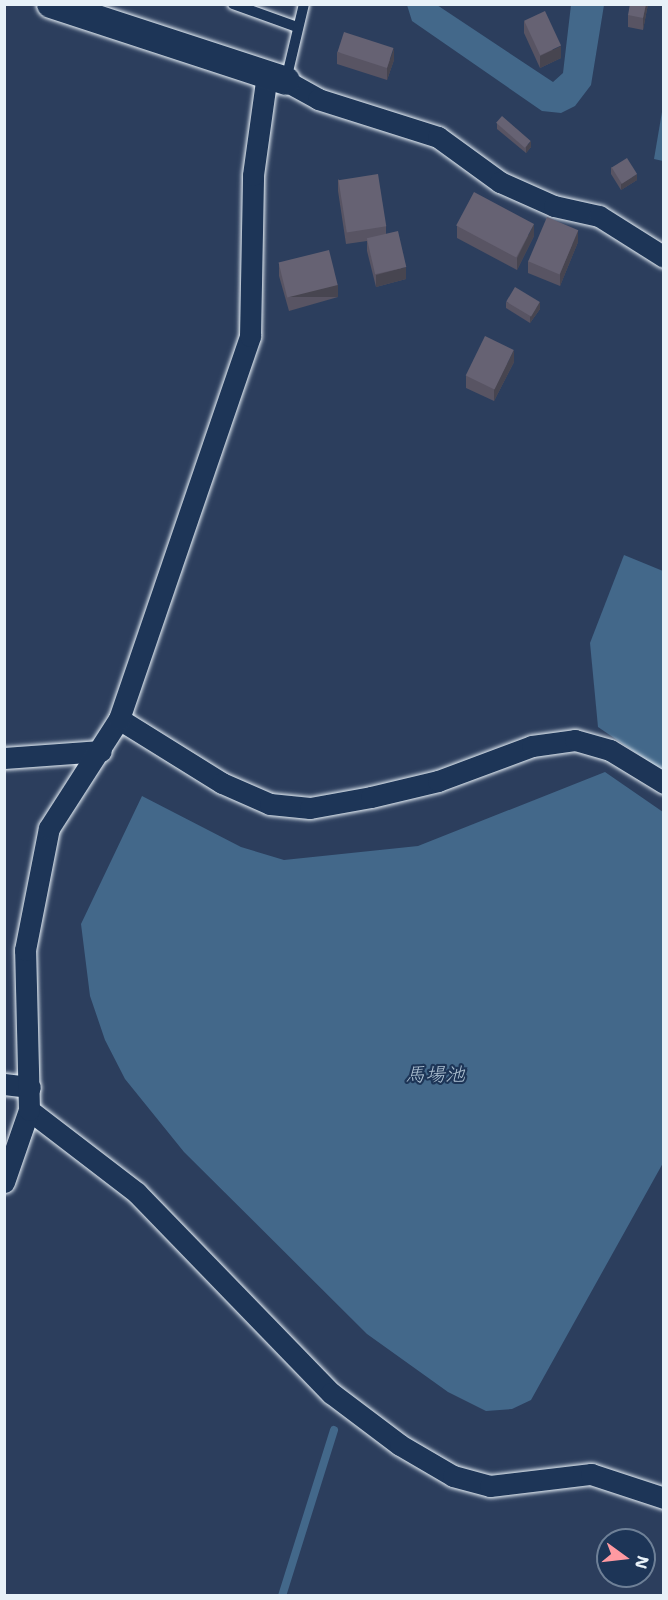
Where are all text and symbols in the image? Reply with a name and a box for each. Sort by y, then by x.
water label: 馬場池 [405,1062,465,1086]
north arrow [596,1528,656,1588]
text: N [630,1553,654,1571]

